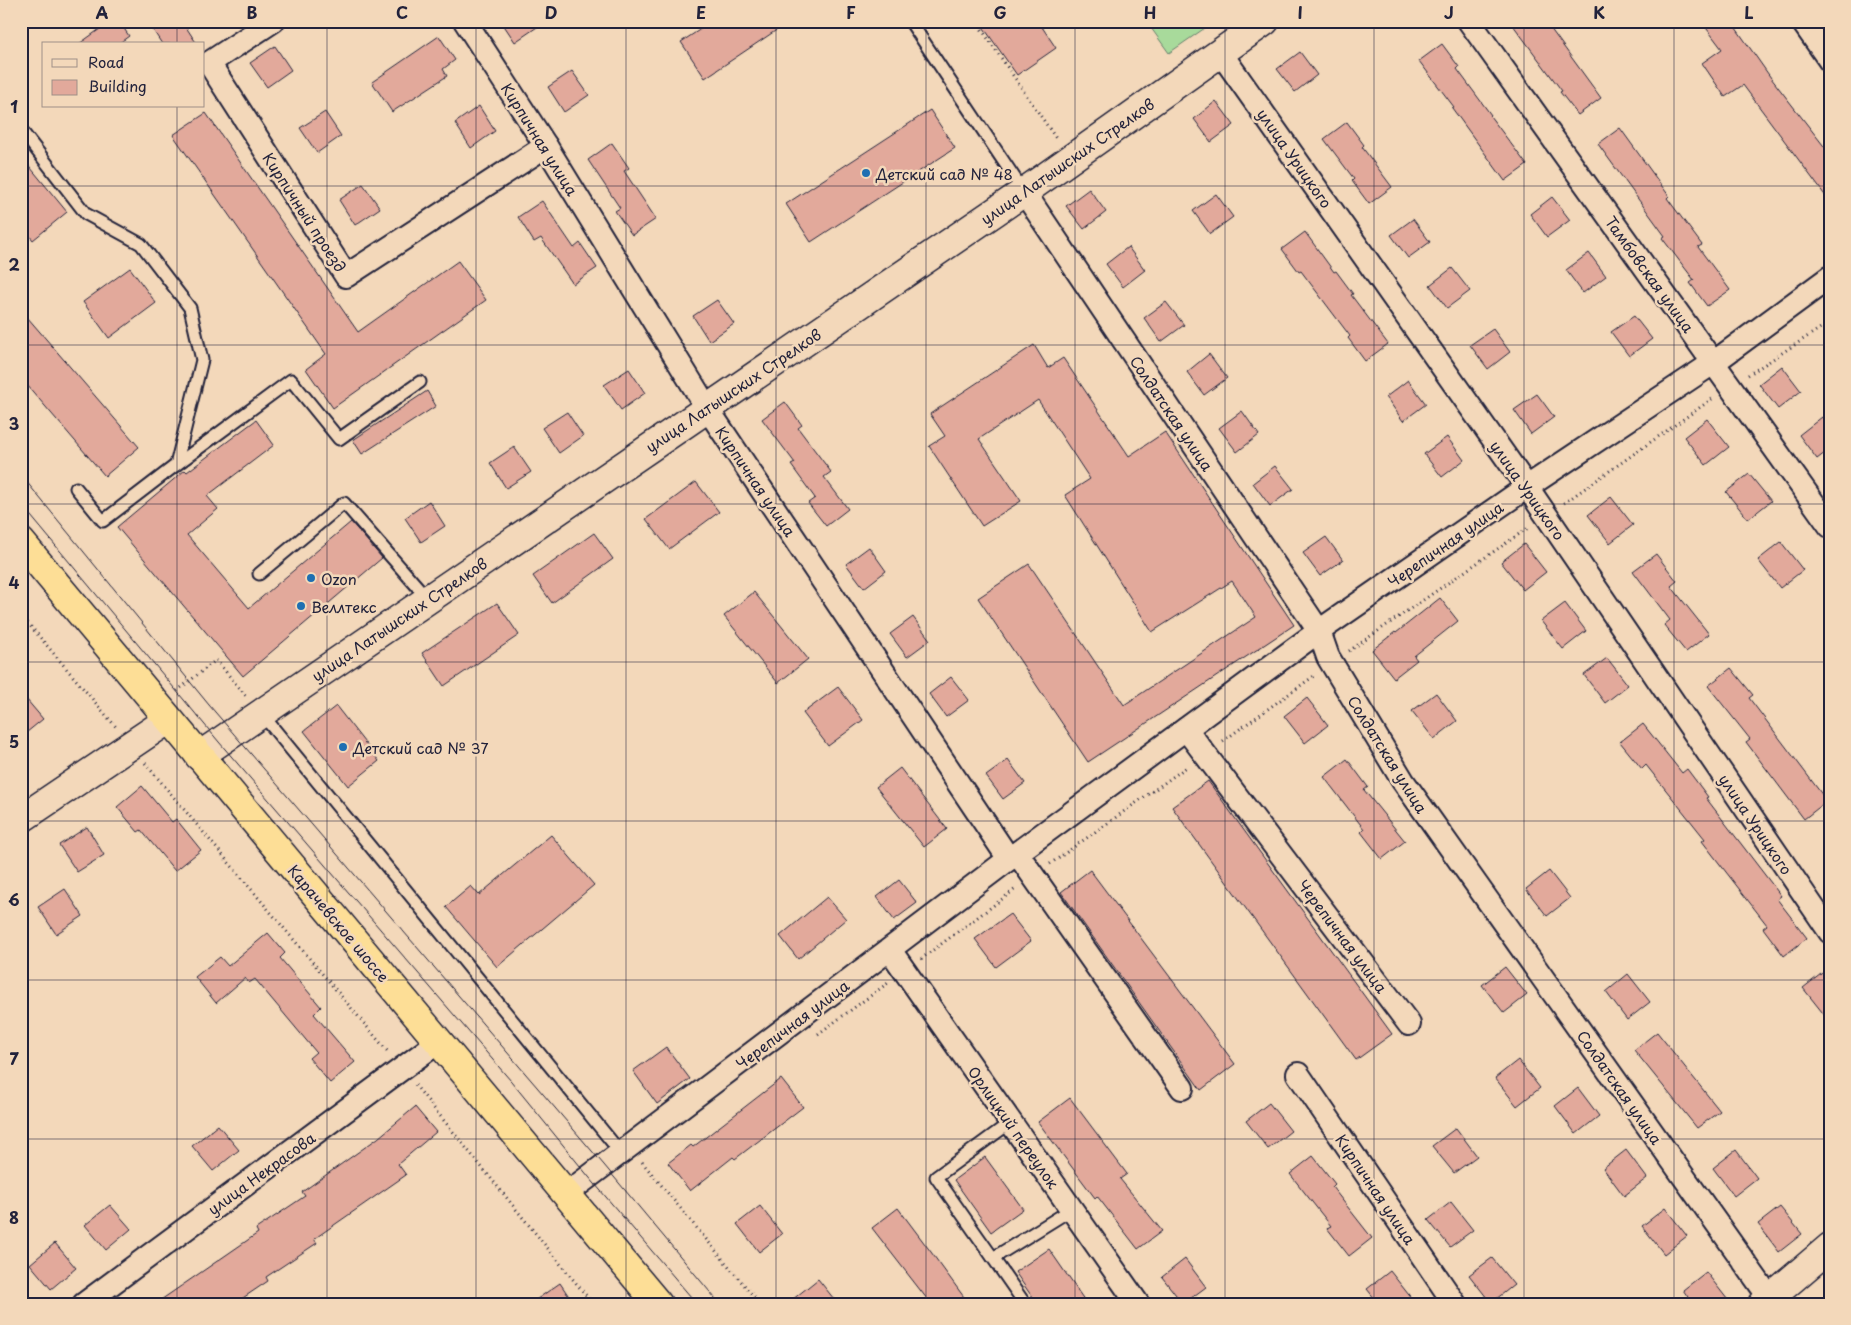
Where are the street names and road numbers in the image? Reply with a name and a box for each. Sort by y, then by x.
street label: Кирпичная улица [496,78,584,200]
street label: улица Латышских Стрелков [975,92,1159,230]
street label: улица Урицкого [1252,103,1338,213]
street label: Кирпичный проезд [258,148,352,276]
street label: Тамбовская улица [1600,211,1700,337]
street label: улица Латышских Стрелков [641,322,826,458]
street label: Солдатская улица [1125,351,1220,476]
street label: Кирпичная улица [710,421,802,541]
street label: улица Урицкого [1485,435,1571,545]
street label: Черепичная улица [1382,495,1508,593]
street label: улица Латышских Стрелков [307,551,492,687]
street label: Солдатская улица [1343,691,1434,818]
street label: улица Урицкого [1714,769,1798,879]
street label: Карачевское шоссе [283,859,395,987]
street label: Черепичная улица [1293,874,1394,998]
street label: Черепичная улица [730,973,854,1074]
street label: Солдатская улица [1572,1025,1668,1149]
street label: Орлицкий переулок [963,1061,1065,1193]
street label: улица Некрасова [202,1126,320,1220]
street label: Кирпичная улица [1330,1129,1422,1249]

